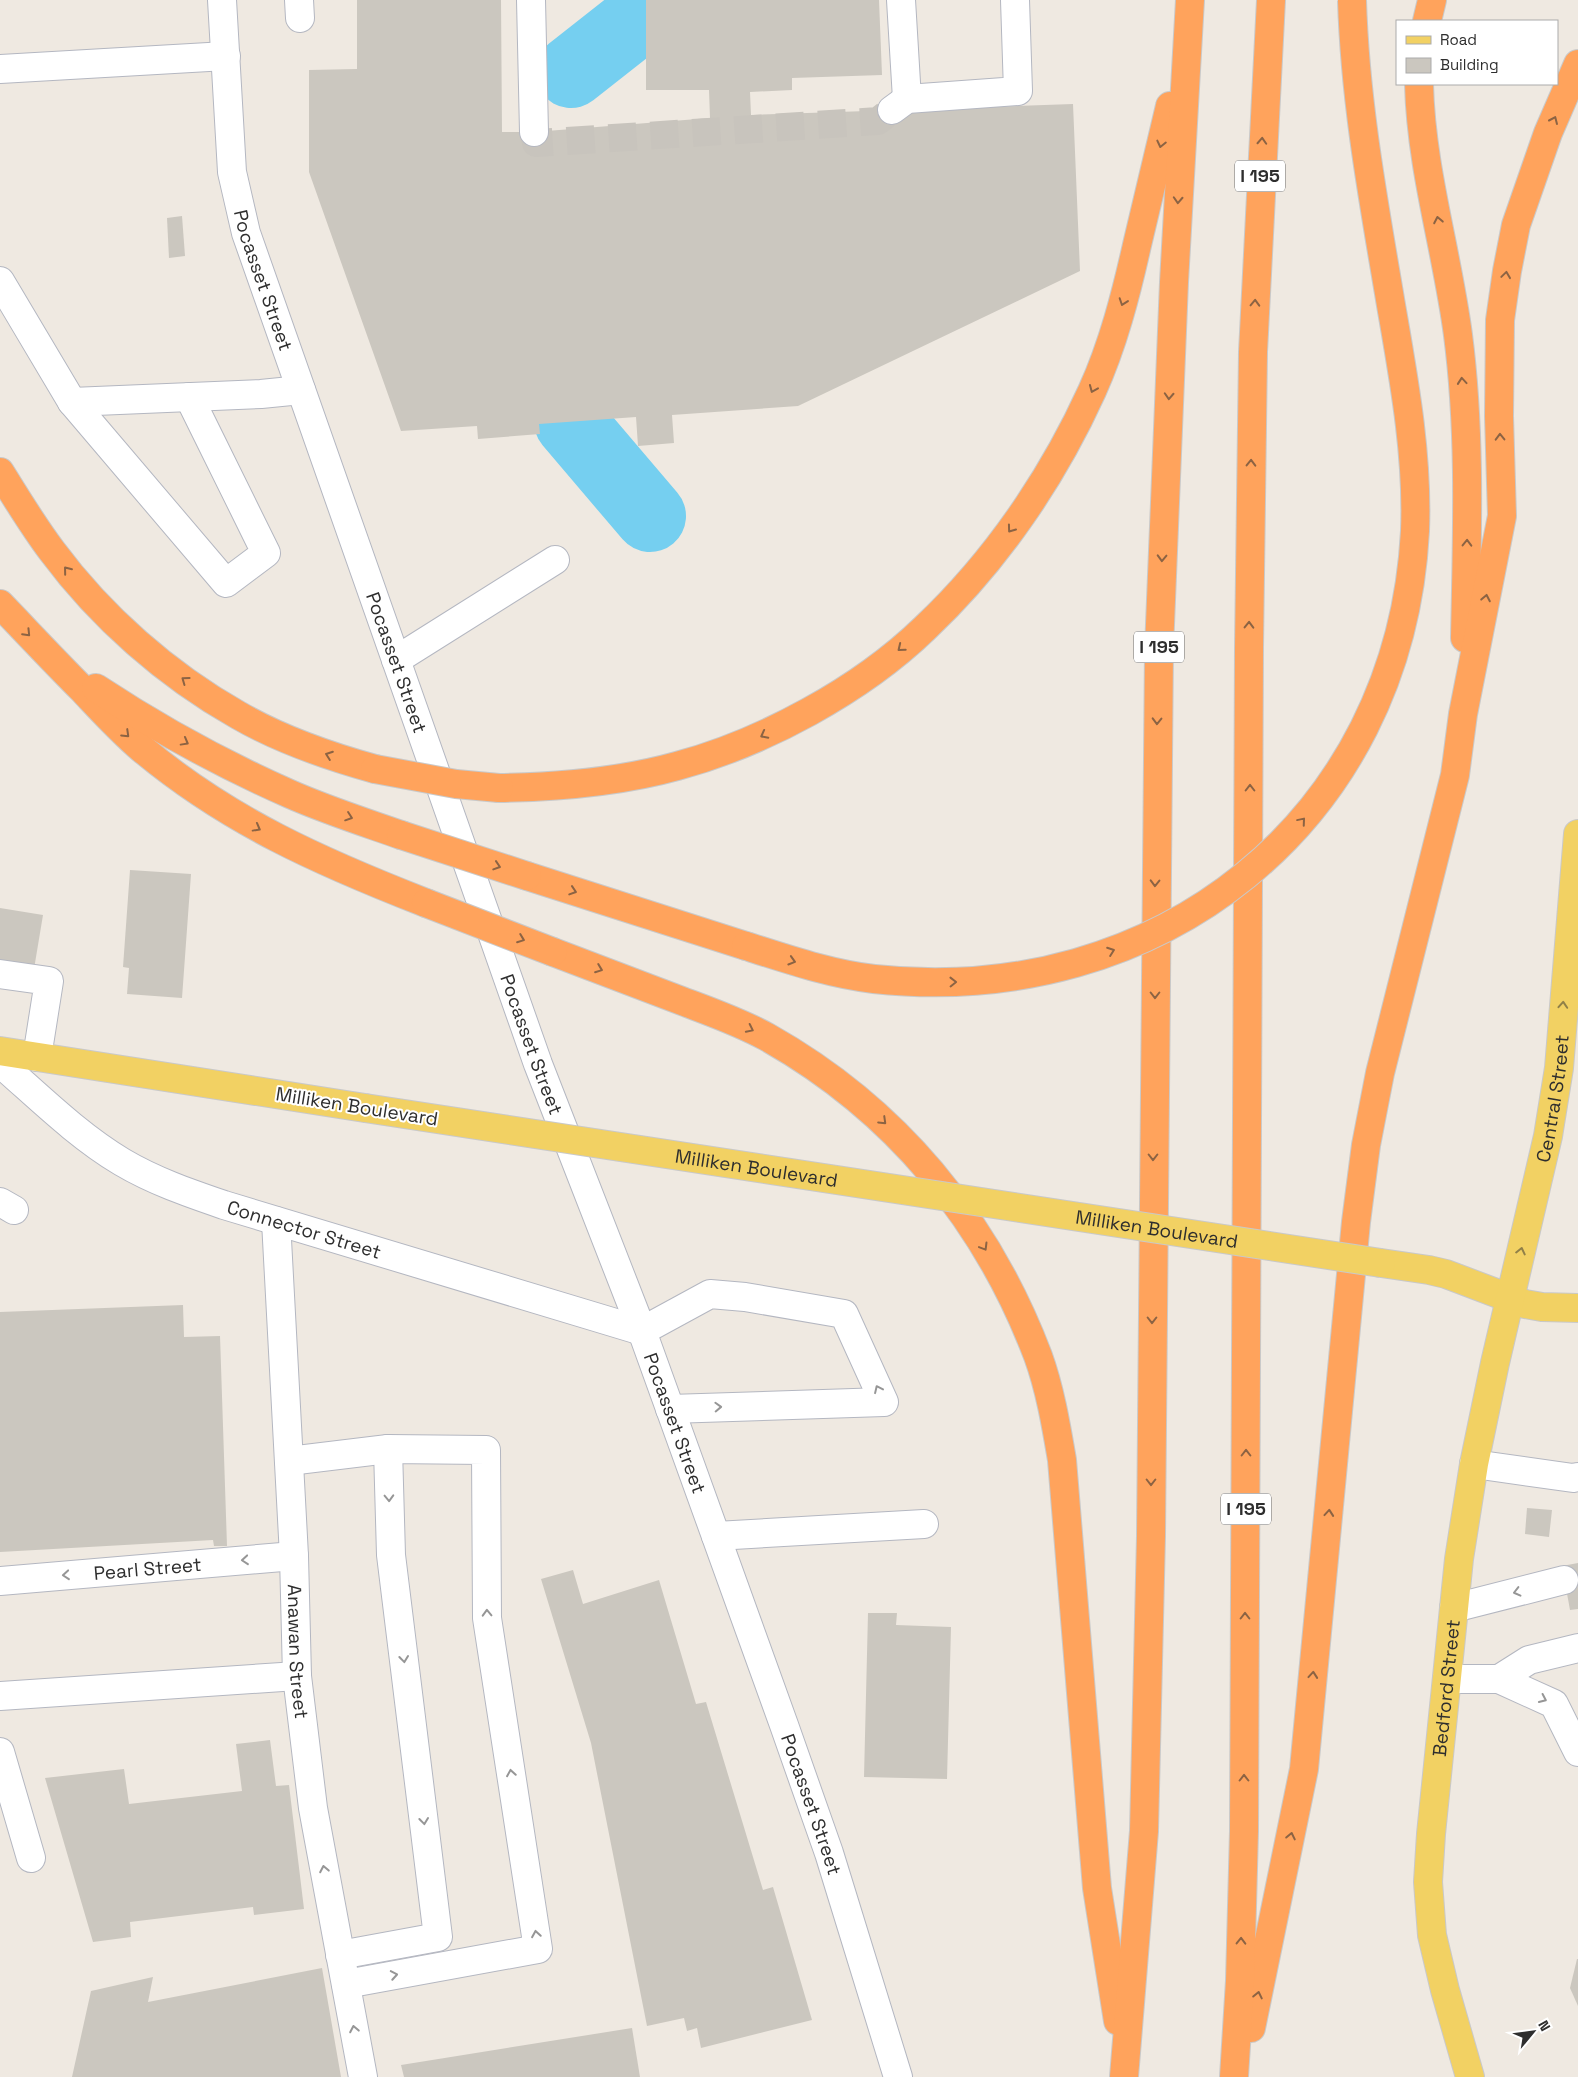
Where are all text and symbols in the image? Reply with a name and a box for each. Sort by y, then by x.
legend [1396,20,1558,85]
text: Road [1440,30,1477,49]
text: Building [1440,55,1499,74]
one-way arrow [1547,116,1558,125]
one-way arrow [1257,136,1268,144]
one-way arrow [1156,140,1167,149]
road number: I 195 [1235,160,1285,192]
one-way arrow [1173,196,1183,204]
street label: Pocasset Street [228,207,298,354]
one-way arrow [1433,216,1443,225]
one-way arrow [1501,270,1511,279]
one-way arrow [1119,298,1129,306]
one-way arrow [1249,299,1260,307]
one-way arrow [1457,377,1468,385]
one-way arrow [1089,384,1099,393]
one-way arrow [1163,392,1174,400]
one-way arrow [1494,433,1505,441]
one-way arrow [1246,459,1256,466]
one-way arrow [1008,523,1017,533]
one-way arrow [1462,539,1472,546]
one-way arrow [1157,555,1167,563]
one-way arrow [64,566,73,575]
street label: Pocasset Street [360,589,433,736]
one-way arrow [1480,593,1490,602]
one-way arrow [1244,621,1254,629]
one-way arrow [21,627,30,636]
road number: I 195 [1134,632,1184,662]
one-way arrow [898,642,907,650]
one-way arrow [182,678,191,686]
one-way arrow [1152,717,1163,725]
one-way arrow [120,728,129,737]
one-way arrow [760,728,769,738]
one-way arrow [180,736,189,746]
one-way arrow [325,751,333,761]
one-way arrow [1245,784,1255,792]
one-way arrow [344,811,353,821]
one-way arrow [1296,818,1305,827]
one-way arrow [252,822,261,832]
one-way arrow [493,861,501,871]
one-way arrow [1150,880,1160,888]
one-way arrow [568,885,577,895]
one-way arrow [516,933,525,944]
one-way arrow [1107,946,1115,956]
one-way arrow [788,955,796,965]
one-way arrow [594,963,602,973]
street label: Pocasset Street [494,971,568,1118]
one-way arrow [949,976,957,987]
one-way arrow [1149,991,1160,999]
one-way arrow [1558,1001,1569,1009]
one-way arrow [745,1023,754,1033]
street label: Central Street [1530,1034,1575,1165]
street label: Milliken Boulevard [274,1081,440,1132]
one-way arrow [877,1115,886,1124]
street label: Milliken Boulevard [673,1143,839,1193]
one-way arrow [1148,1154,1159,1162]
street label: Connector Street [224,1195,384,1265]
street label: Milliken Boulevard [1074,1205,1240,1254]
one-way arrow [978,1241,988,1250]
one-way arrow [1515,1247,1526,1256]
one-way arrow [1147,1316,1157,1324]
street label: Pocasset Street [638,1349,711,1497]
one-way arrow [874,1385,884,1394]
one-way arrow [715,1402,723,1412]
one-way arrow [1241,1449,1251,1457]
one-way arrow [1146,1479,1156,1487]
one-way arrow [384,1494,394,1502]
road number: I 195 [1221,1494,1271,1525]
one-way arrow [1323,1509,1334,1517]
street label: Pearl Street [93,1552,202,1586]
one-way arrow [241,1554,249,1565]
one-way arrow [62,1570,70,1581]
street label: Anawan Street [282,1584,314,1720]
one-way arrow [1512,1586,1521,1597]
one-way arrow [482,1608,492,1616]
one-way arrow [1240,1612,1250,1620]
street label: Bedford Street [1427,1618,1466,1758]
one-way arrow [398,1656,409,1664]
one-way arrow [1307,1671,1318,1679]
one-way arrow [1538,1693,1547,1703]
street label: Pocasset Street [775,1731,847,1878]
one-way arrow [506,1769,517,1777]
one-way arrow [1239,1774,1249,1782]
one-way arrow [418,1816,428,1825]
one-way arrow [1285,1831,1295,1840]
one-way arrow [319,1865,330,1874]
one-way arrow [531,1930,542,1938]
one-way arrow [1236,1937,1246,1944]
one-way arrow [389,1971,398,1981]
one-way arrow [1252,1991,1263,1999]
north arrow [1508,2007,1558,2057]
text: N [1534,2017,1555,2034]
one-way arrow [349,2025,360,2033]

